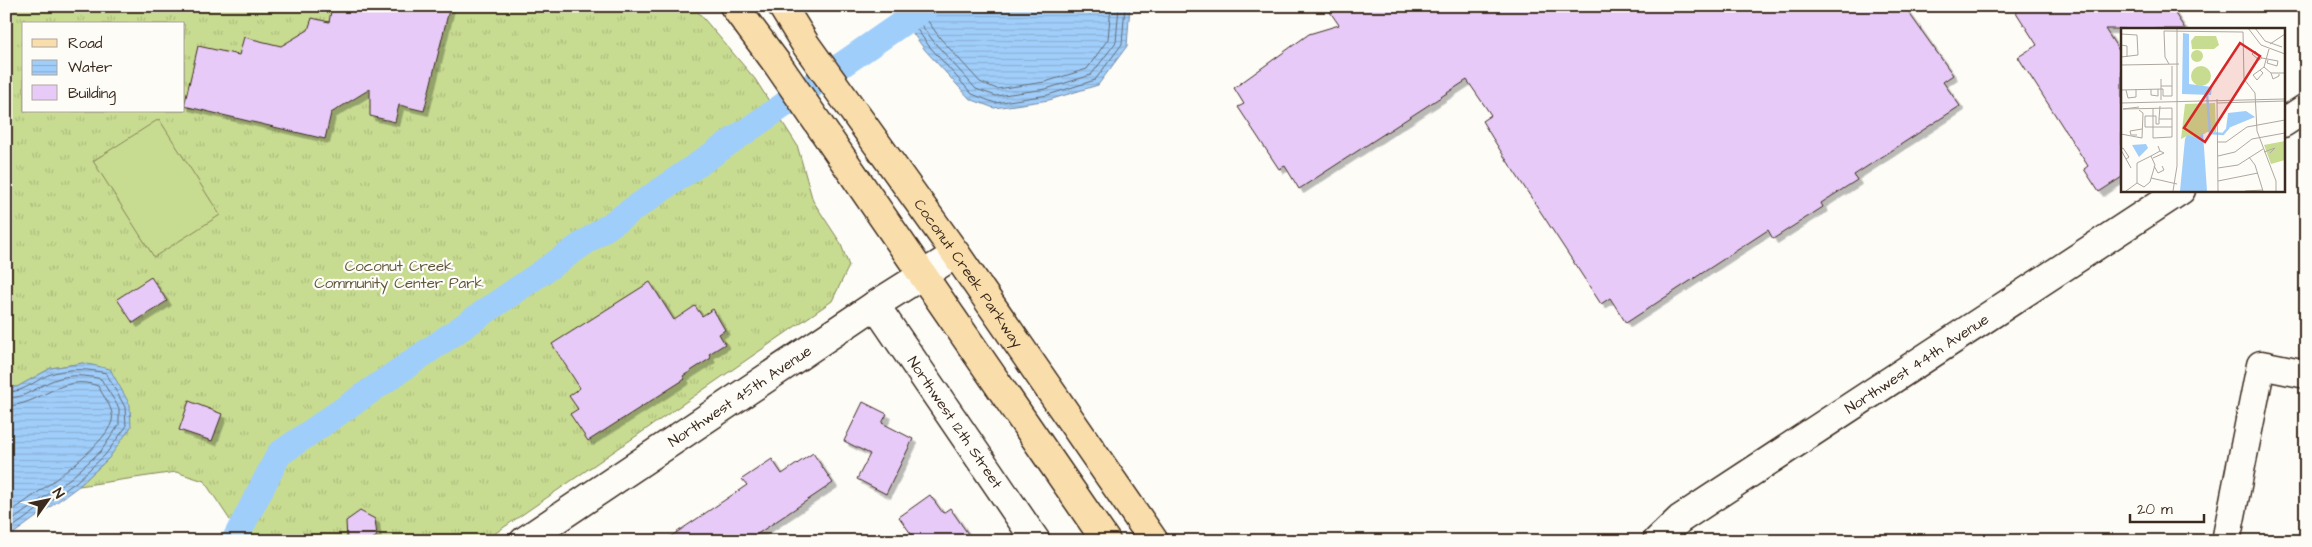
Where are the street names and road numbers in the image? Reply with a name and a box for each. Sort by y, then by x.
street label: Coconut Creek Parkway [909,194,1028,352]
street label: Northwest 44th Avenue [1841,309,1993,419]
street label: Northwest 45th Avenue [664,340,816,452]
street label: Northwest 12th Street [902,352,1008,493]

